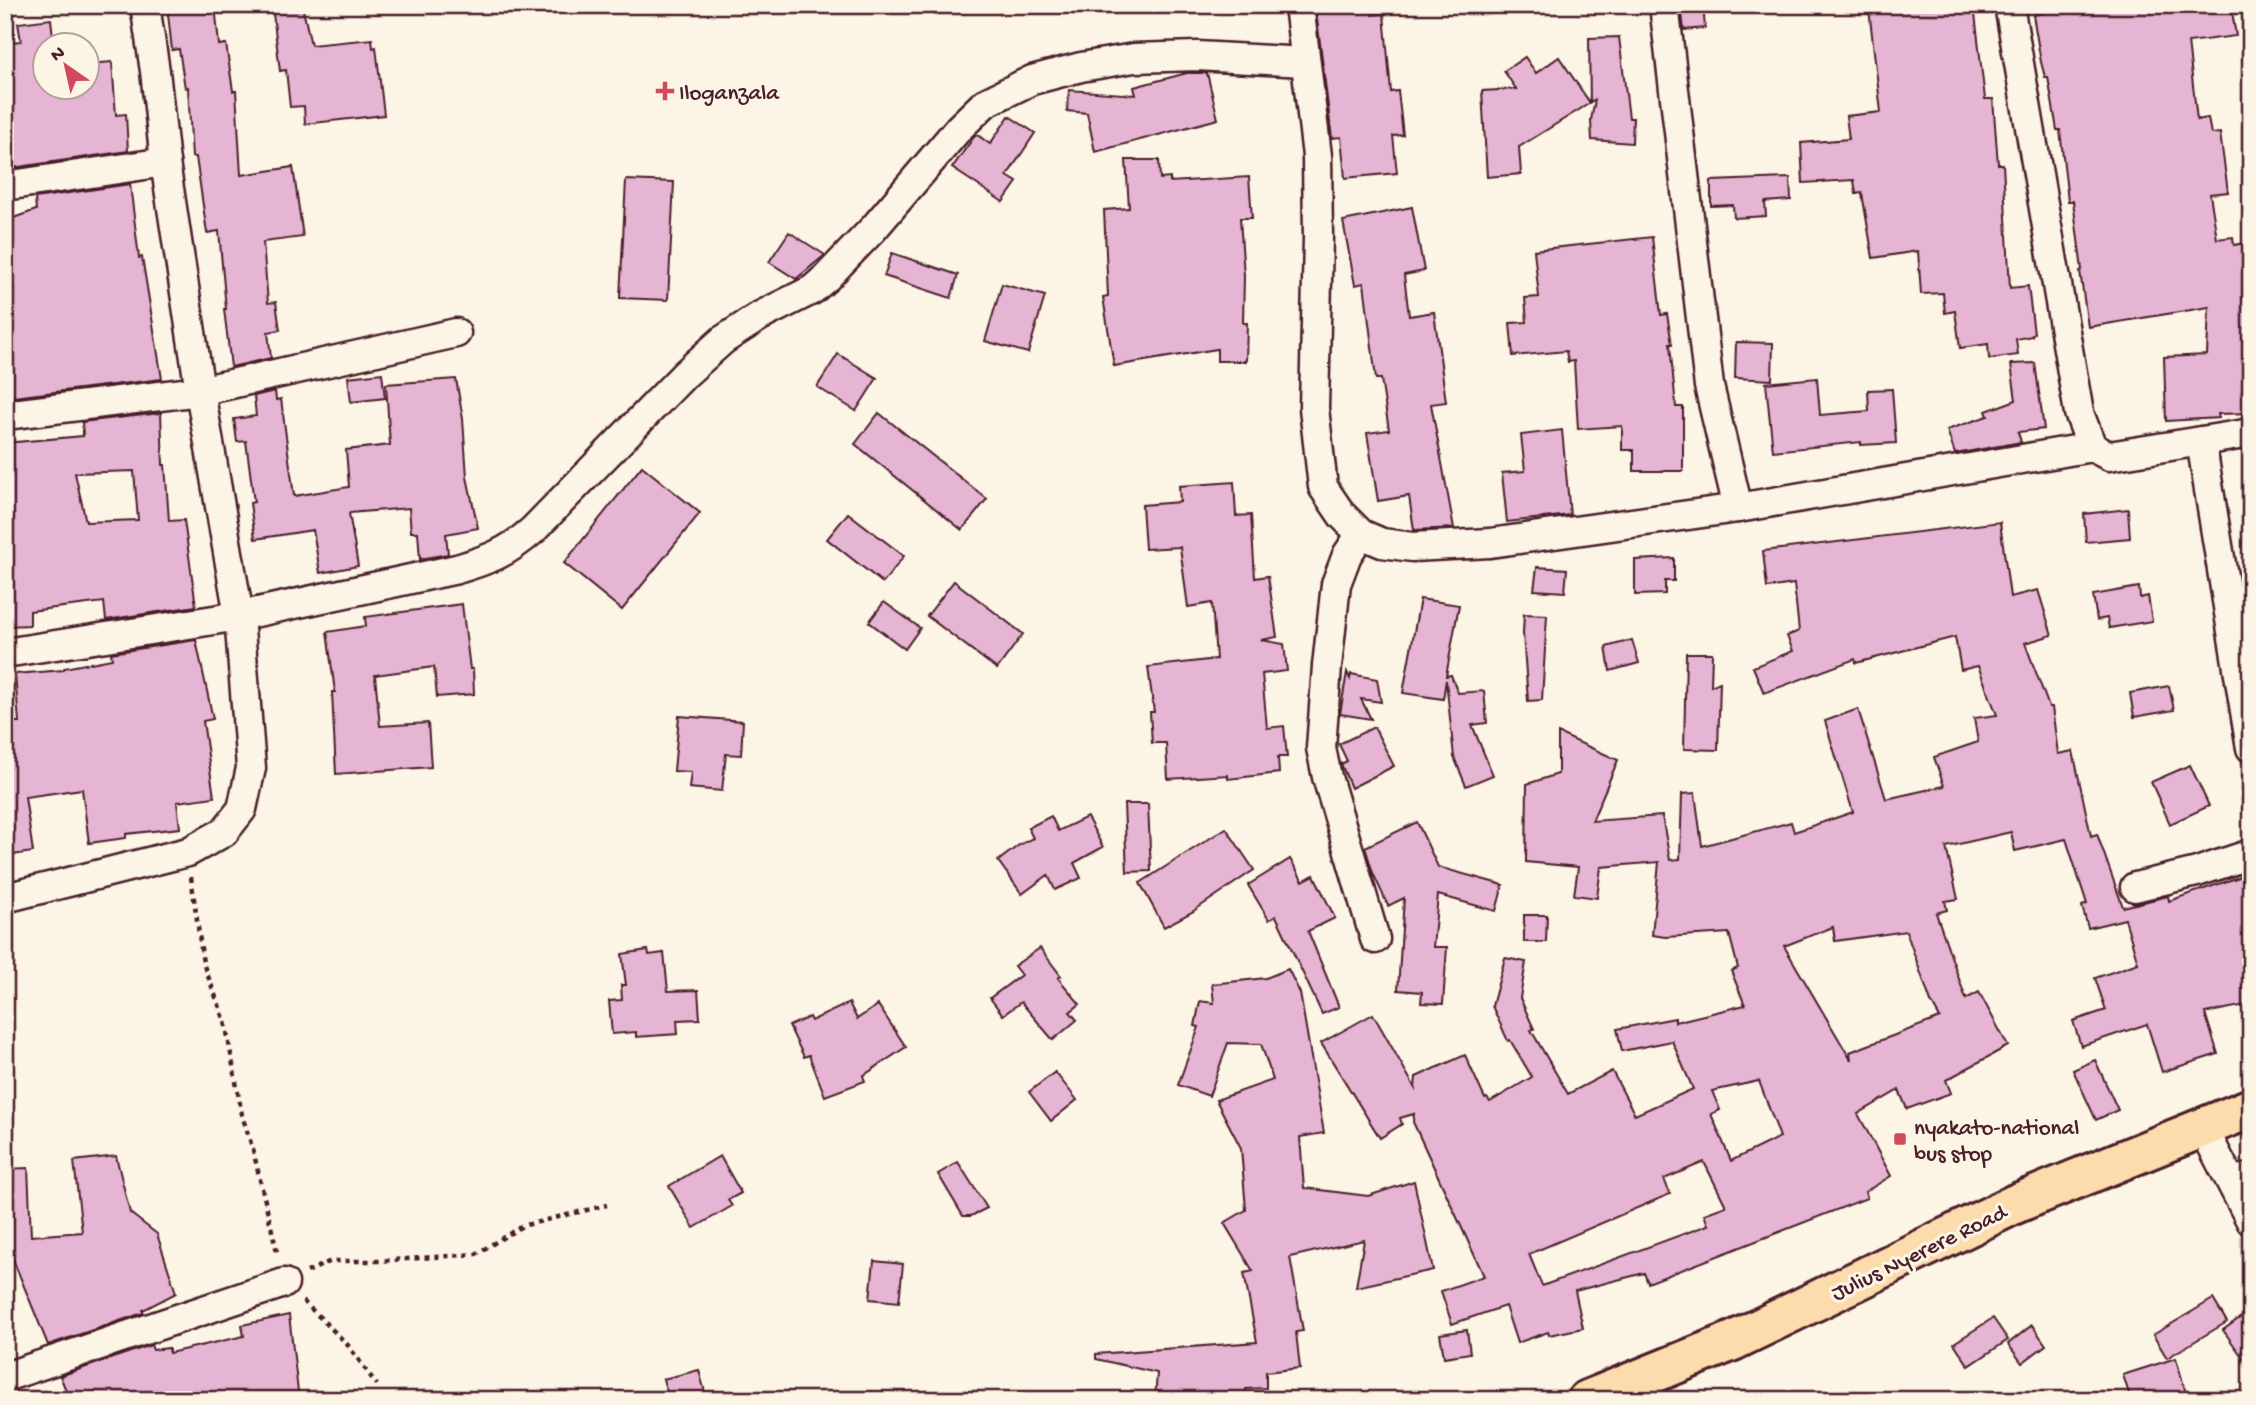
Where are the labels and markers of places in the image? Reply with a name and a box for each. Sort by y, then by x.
place label: Iloganzala [679,81,780,108]
marker: Iloganzala [657,83,673,99]
place label: nyakato-national bus stop [1914,1116,2079,1169]
marker: nyakato-national bus stop [1892,1131,1908,1147]

